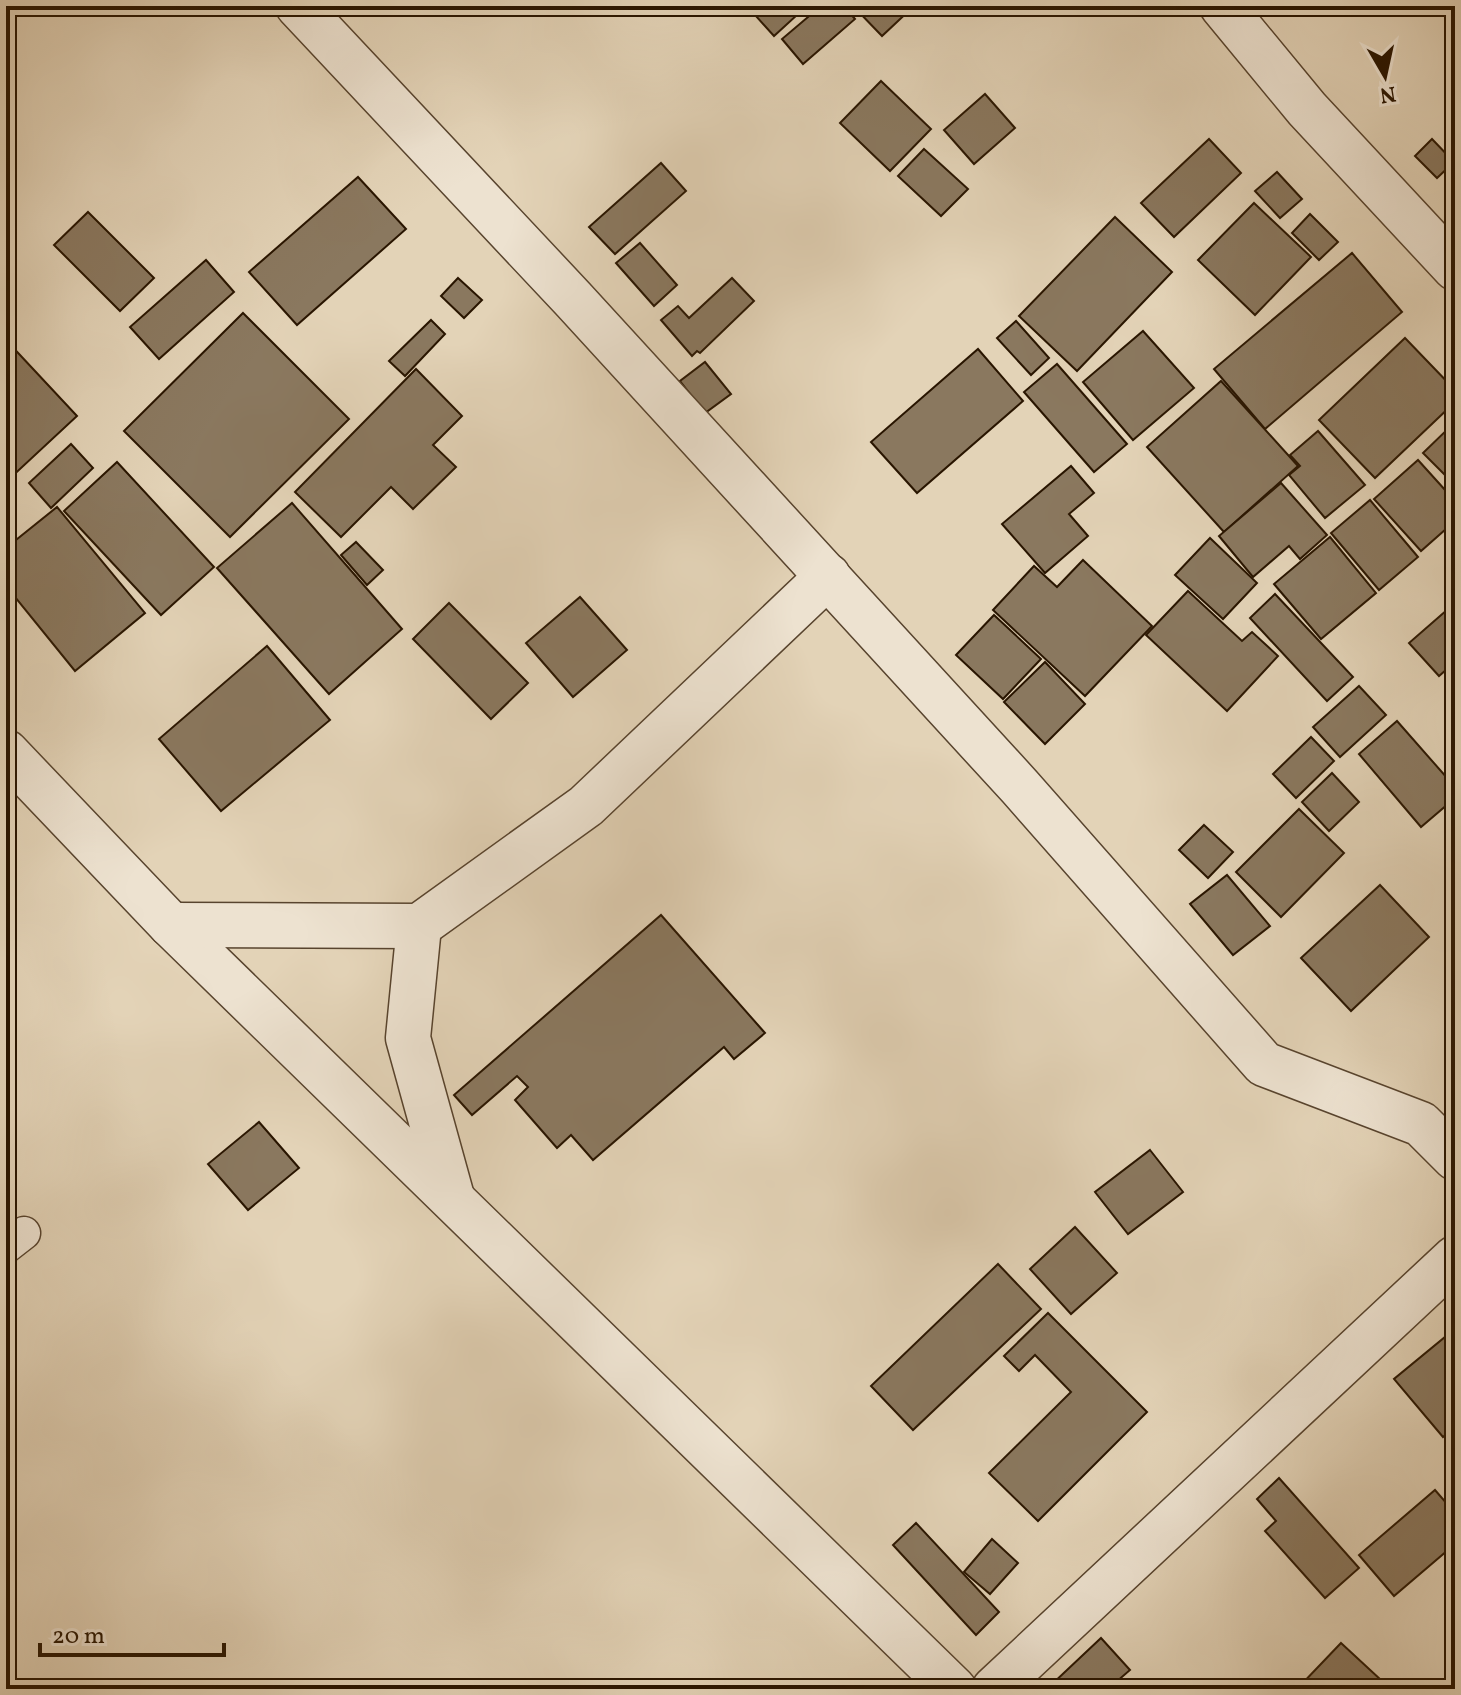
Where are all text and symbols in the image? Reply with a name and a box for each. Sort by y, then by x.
north arrow [1345,36,1425,116]
text: N [1377,77,1398,110]
scale bar [40,1607,224,1657]
text: 20 m [52,1620,105,1654]

